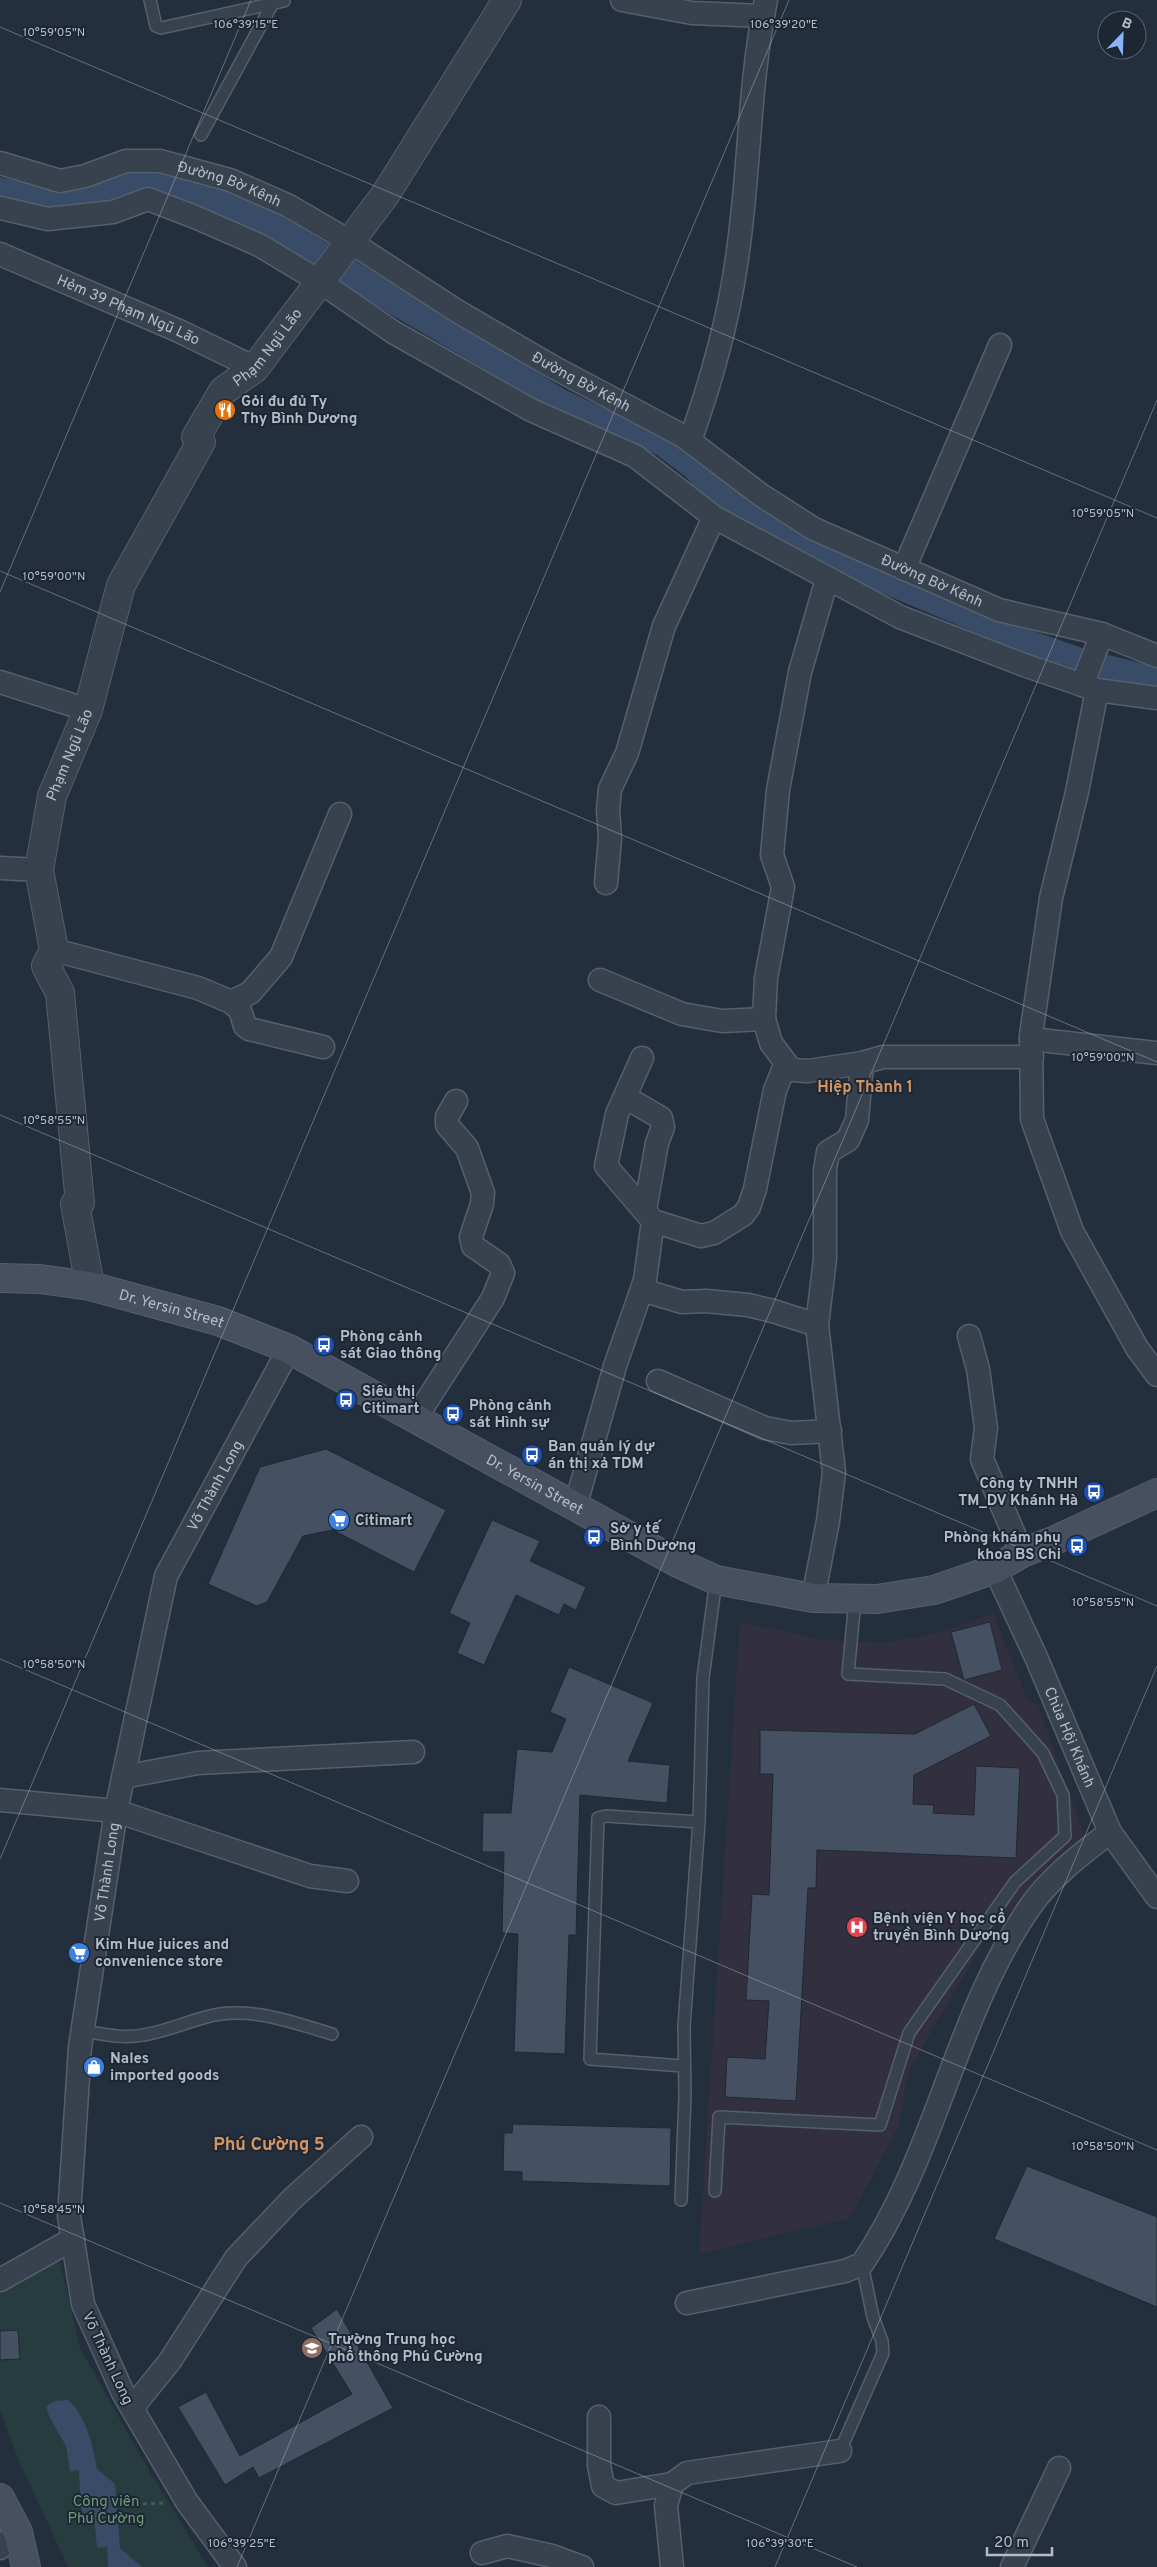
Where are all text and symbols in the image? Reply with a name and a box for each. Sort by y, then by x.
north arrow [1097,10,1147,60]
text: B [1119,15,1134,34]
text: 106°39'15"E [214,17,278,33]
text: 106°39'20"E [750,17,818,33]
text: 10°59'05"N [23,25,85,41]
street label: Đường Bờ Kênh [175,158,284,212]
street label: Hẻm 39 Phạm Ngũ Lão [53,271,203,351]
street label: Phạm Ngũ Lão [230,305,307,392]
street label: Đường Bờ Kênh [528,349,633,417]
place label: Gỏi đu đủ Ty Thy Bình Dương [241,393,357,429]
restaurant icon: Gỏi đu đủ Ty Thy Bình Dương [213,398,237,422]
text: 10°59'05"N [1072,506,1134,522]
street label: Đường Bờ Kênh [878,551,985,613]
text: 10°59'00"N [23,569,85,585]
street label: Phạm Ngũ Lão [43,706,98,804]
text: 10°59'00"N [1072,1050,1134,1066]
district label: Hiệp Thành 1 [817,1078,913,1098]
text: 10°58'55"N [23,1113,85,1129]
street label: Dr. Yersin Street [116,1286,226,1333]
place label: Phòng cảnh sát Giao thông [340,1328,441,1364]
bus stop icon: Phòng cảnh sát Giao thông [312,1333,336,1357]
place label: Siêu thị Citimart [362,1383,420,1419]
bus stop icon: Siêu thị Citimart [334,1388,358,1412]
place label: Phòng cảnh sát Hình sự [469,1397,552,1433]
bus stop icon: Phòng cảnh sát Hình sự [441,1402,465,1426]
street label: Võ Thành Long [184,1438,249,1535]
place label: Ban quản lý dự án thị xả TDM [548,1438,655,1474]
bus stop icon: Ban quản lý dự án thị xả TDM [520,1443,544,1467]
street label: Dr. Yersin Street [482,1451,586,1520]
place label: Công ty TNHH TM_DV Khánh Hà [958,1475,1078,1511]
bus stop icon: Công ty TNHH TM_DV Khánh Hà [1082,1480,1106,1504]
supermarket icon: Citimart [327,1508,351,1532]
place label: Citimart [355,1512,413,1531]
place label: Sở y tế Bình Dương [610,1519,696,1556]
bus stop icon: Sở y tế Bình Dương [582,1525,606,1549]
place label: Phòng khám phụ khoa BS Chi [944,1529,1061,1565]
bus stop icon: Phòng khám phụ khoa BS Chi [1065,1534,1089,1558]
text: 10°58'55"N [1072,1595,1134,1611]
text: 10°58'50"N [23,1657,85,1673]
street label: Chùa Hội Khánh [1039,1684,1098,1791]
street label: Võ Thành Long [91,1821,125,1924]
place label: Bệnh viện Y học cổ truyền Bình Dương [873,1908,1009,1946]
hospital icon: Bệnh viện Y học cổ truyền Bình Dương [845,1915,869,1939]
place label: Kim Hue juices and convenience store [95,1936,229,1972]
supermarket icon: Kim Hue juices and convenience store [67,1941,91,1965]
place label: Nales imported goods [110,2050,219,2086]
shop icon: Nales imported goods [82,2055,106,2079]
district label: Phú Cường 5 [213,2134,325,2157]
text: 10°58'50"N [1072,2139,1134,2155]
text: 10°58'45"N [23,2202,85,2218]
street label: Võ Thành Long [77,2309,137,2408]
place label: Trường Trung học phổ thông Phú Cường [328,2331,483,2367]
school or university icon: Trường Trung học phổ thông Phú Cường [300,2336,324,2360]
park label: Công viên Phú Cường [67,2493,145,2529]
scale bar [987,2524,1052,2556]
text: 20 m [994,2534,1029,2553]
text: 106°39'25"E [208,2536,276,2552]
text: 106°39'30"E [746,2536,814,2552]

